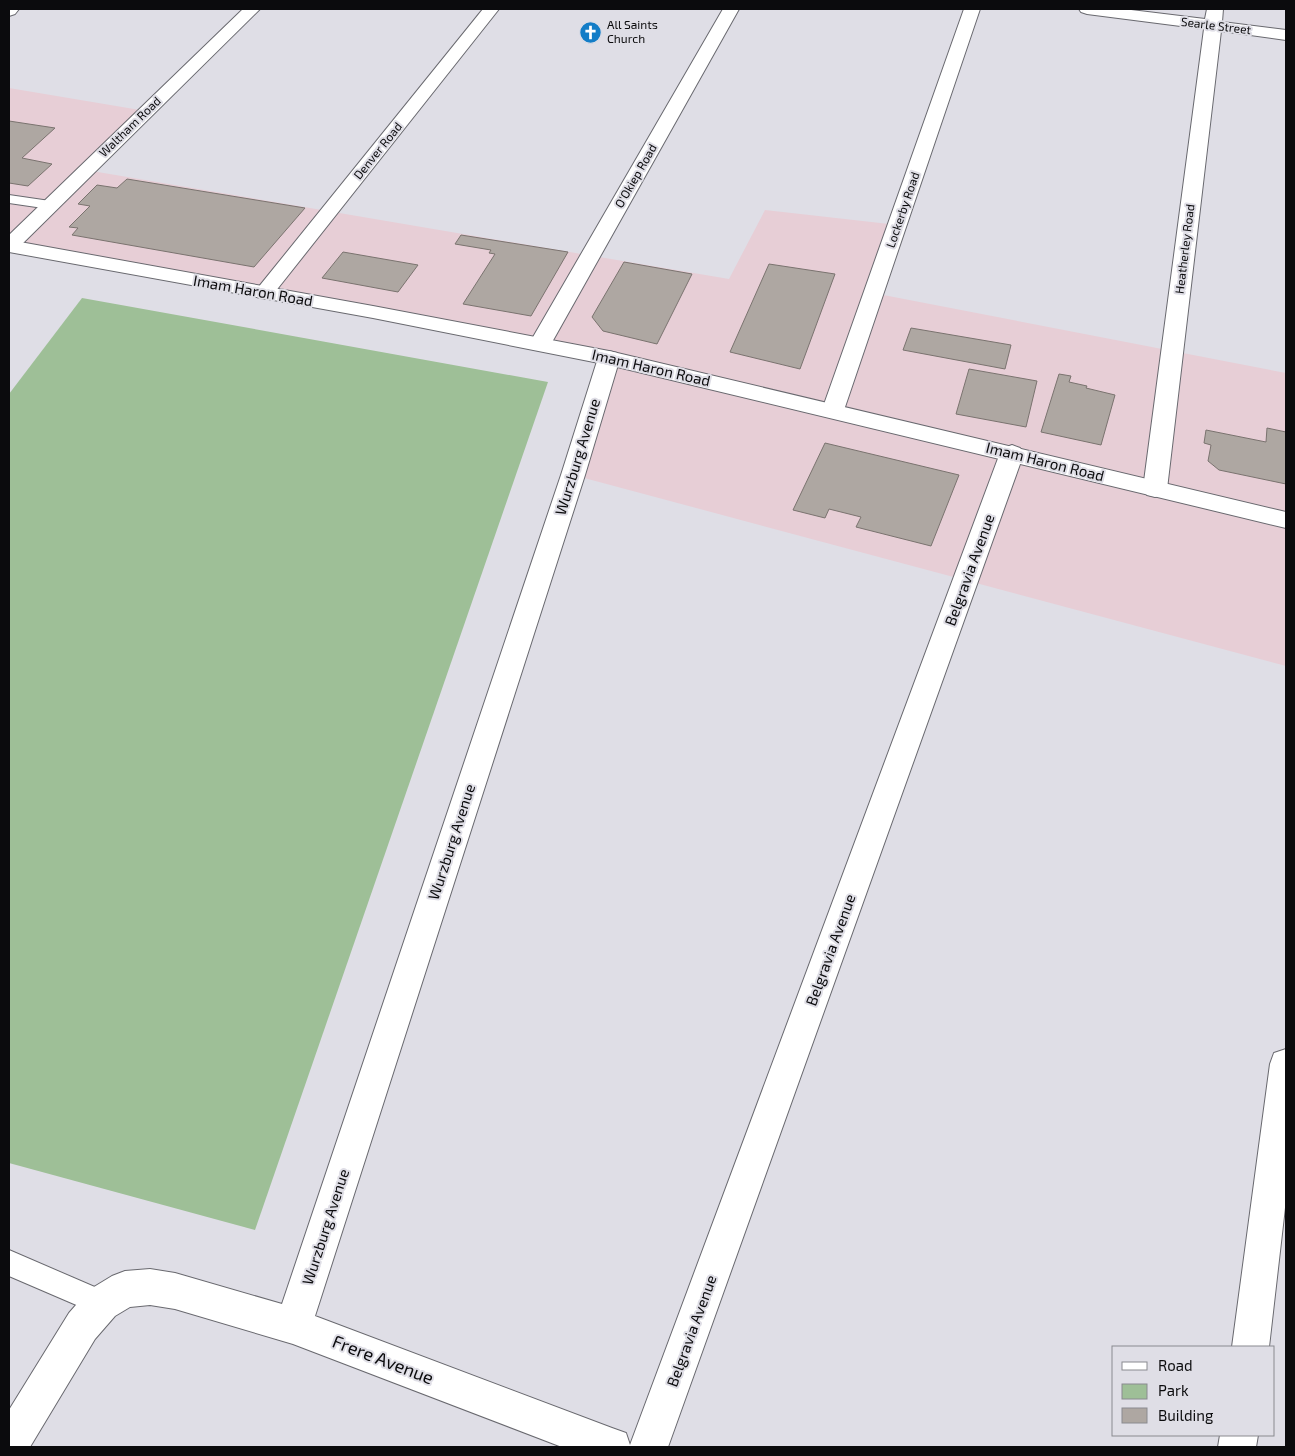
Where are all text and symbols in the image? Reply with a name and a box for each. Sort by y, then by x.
street label: Searle Street [1180,14,1252,36]
place label: All Saints Church [607,17,658,45]
church icon: All Saints Church [579,20,603,44]
street label: Waltham Road [96,93,163,159]
street label: Denver Road [350,119,404,182]
street label: O'Okiep Road [611,141,659,210]
street label: Lockerby Road [883,170,922,249]
street label: Heatherley Road [1172,203,1196,295]
street label: Imam Haron Road [192,271,314,309]
street label: Imam Haron Road [590,345,712,389]
street label: Wurzburg Avenue [551,396,603,517]
street label: Imam Haron Road [984,438,1106,484]
street label: Belgravia Avenue [940,511,998,628]
street label: Wurzburg Avenue [424,781,478,902]
street label: Belgravia Avenue [801,891,859,1008]
street label: Wurzburg Avenue [298,1166,352,1287]
street label: Belgravia Avenue [662,1272,720,1389]
street label: Frere Avenue [330,1330,437,1388]
legend [1112,1346,1275,1436]
text: Road [1158,1356,1193,1374]
text: Park [1158,1381,1189,1399]
text: Building [1158,1406,1214,1424]

